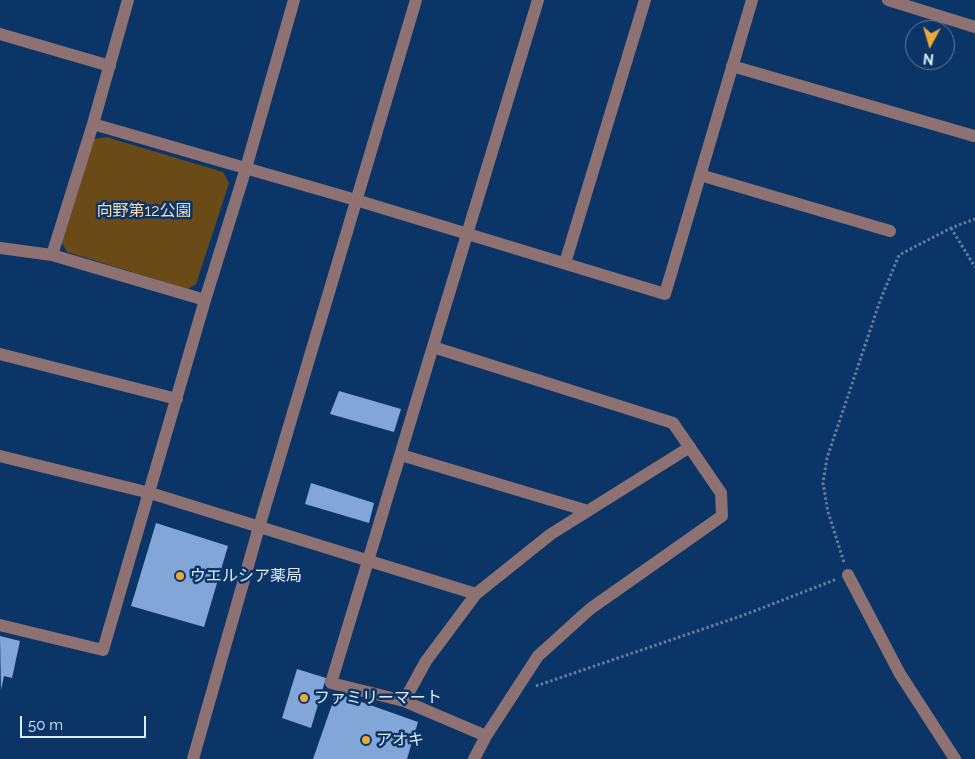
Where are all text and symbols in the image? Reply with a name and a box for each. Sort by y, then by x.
north arrow [905,20,955,70]
text: N [922,50,935,67]
park label: 向野第12公園 [96,201,192,221]
place label: ウエルシア薬局 [190,566,302,586]
marker: ウエルシア薬局 [174,570,186,582]
place label: ファミリーマート [314,688,442,708]
marker: ファミリーマート [298,692,310,704]
scale bar [22,706,149,738]
text: 50 m [28,716,63,734]
place label: アオキ [376,730,424,750]
marker: アオキ [360,734,372,746]

